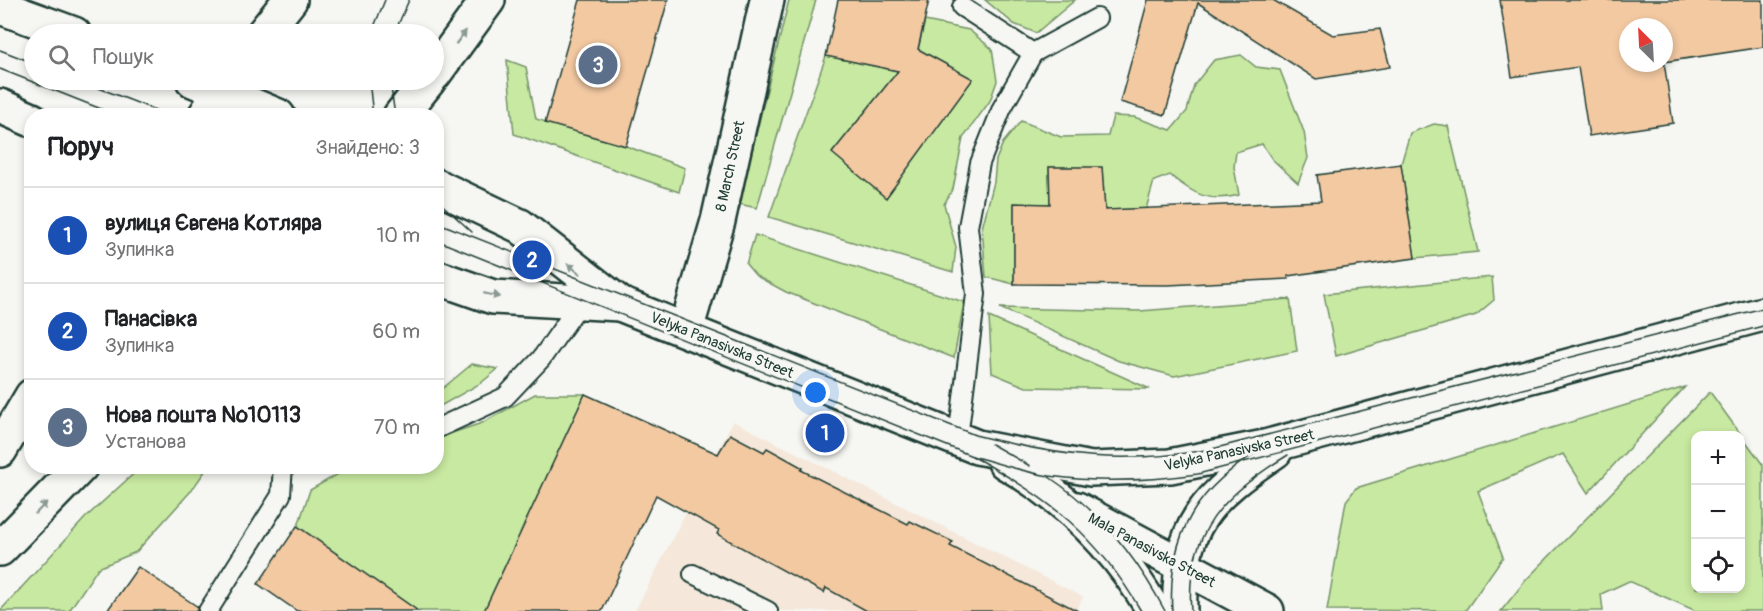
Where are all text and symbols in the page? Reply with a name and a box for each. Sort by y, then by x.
north arrow [1619,18,1673,72]
search box [24,24,444,90]
one-way arrow [455,29,467,45]
icon: search [45,41,78,74]
pin: 3 [578,42,618,88]
text: Пошук [93,43,154,71]
street label: 8 March Street [712,118,750,213]
text: Поруч [48,131,114,163]
text: Знайдено: 3 [316,135,420,160]
text: вулиця Євгена Котляра [105,209,322,237]
text: 1 [64,223,71,248]
text: 10 m [376,223,420,248]
text: Зупинка [105,237,174,262]
pin: 2 [512,238,552,282]
one-way arrow [566,262,582,275]
one-way arrow [483,291,502,300]
text: Панасівка [105,305,197,333]
street label: Velyka Panasivska Street [647,308,797,383]
text: 2 [62,319,73,344]
text: 60 m [373,319,420,344]
text: Зупинка [105,333,174,358]
your location [801,378,830,407]
text: Нова пошта №10113 [105,401,301,429]
pin: 1 [806,410,844,456]
text: 3 [62,415,73,440]
text: 70 m [374,415,420,440]
street label: Velyka Panasivska Street [1162,425,1317,476]
text: Установа [105,429,186,454]
map controls [1691,431,1745,593]
button: + [1691,431,1745,485]
button: − [1691,485,1745,539]
one-way arrow [33,501,47,515]
street label: Mala Panasivska Street [1085,509,1220,593]
button: locate [1691,539,1745,593]

